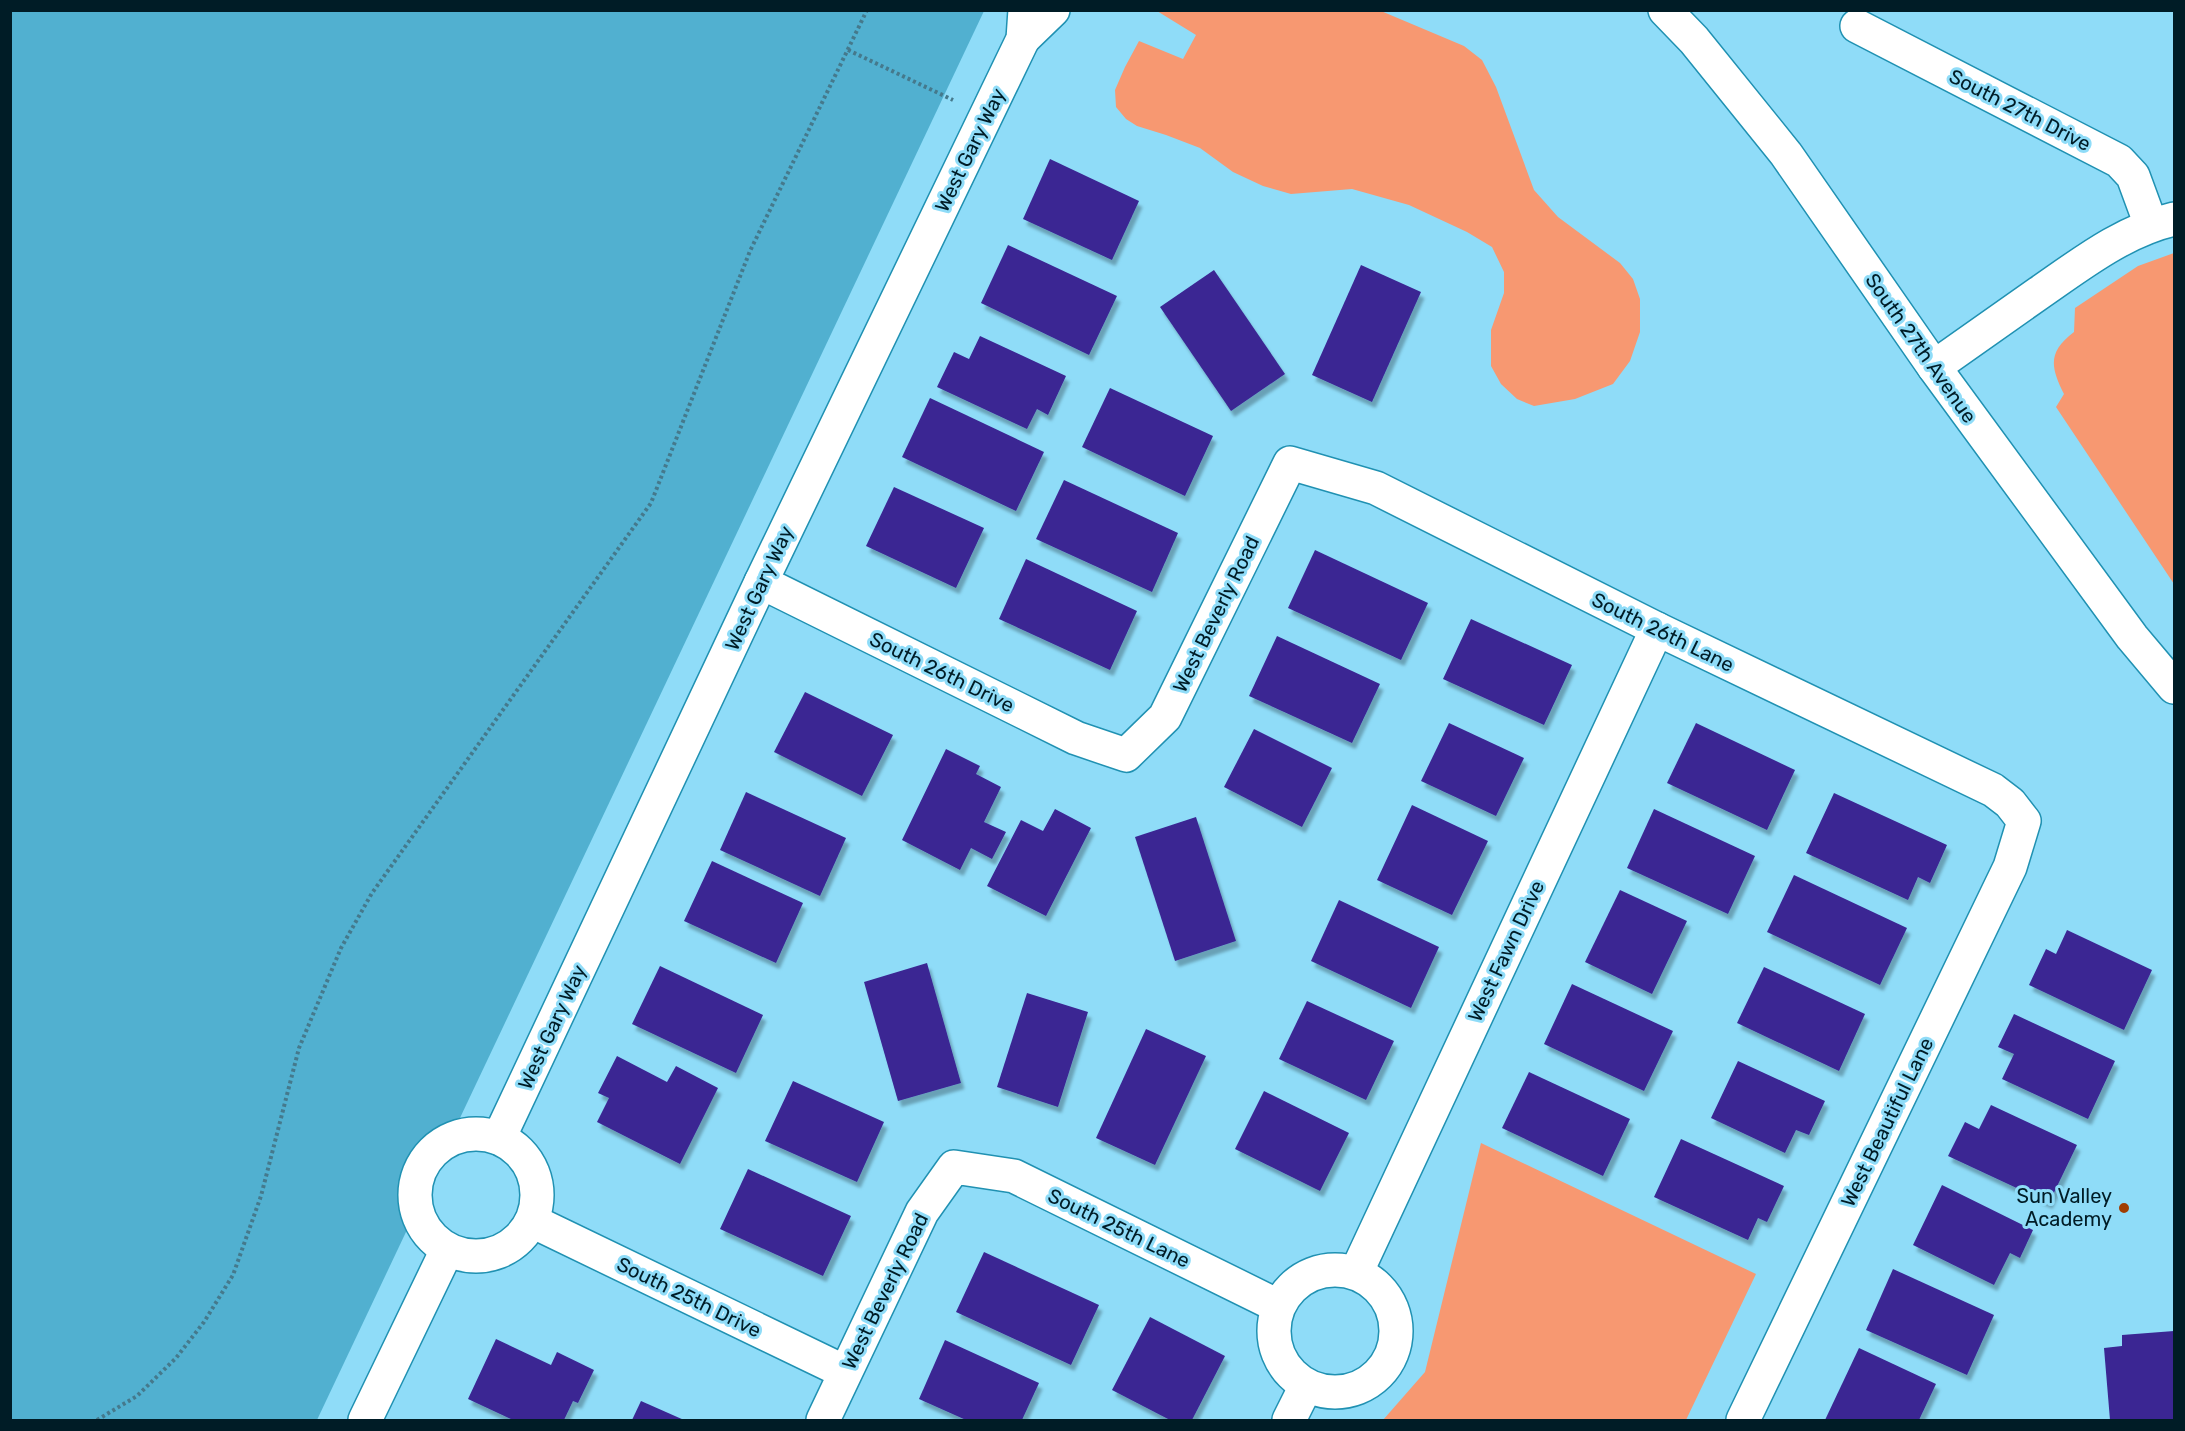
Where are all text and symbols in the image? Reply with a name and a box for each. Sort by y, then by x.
street label: South 27th Drive [1945,64,2095,156]
street label: West Gary Way [930,84,1010,216]
street label: South 27th Avenue [1860,269,1982,427]
street label: West Gary Way [720,522,798,654]
street label: West Beverly Road [1168,532,1264,696]
street label: South 26th Lane [1588,587,1738,677]
street label: South 26th Drive [866,627,1018,717]
street label: West Fawn Drive [1463,877,1549,1025]
street label: West Gary Way [513,961,591,1093]
street label: West Beautiful Lane [1836,1034,1938,1210]
street label: South 25th Lane [1044,1183,1194,1273]
place label: Sun Valley Academy [2016,1184,2112,1231]
marker: Sun Valley Academy [2117,1201,2131,1215]
street label: West Beverly Road [837,1209,933,1373]
street label: South 25th Drive [613,1252,765,1342]

